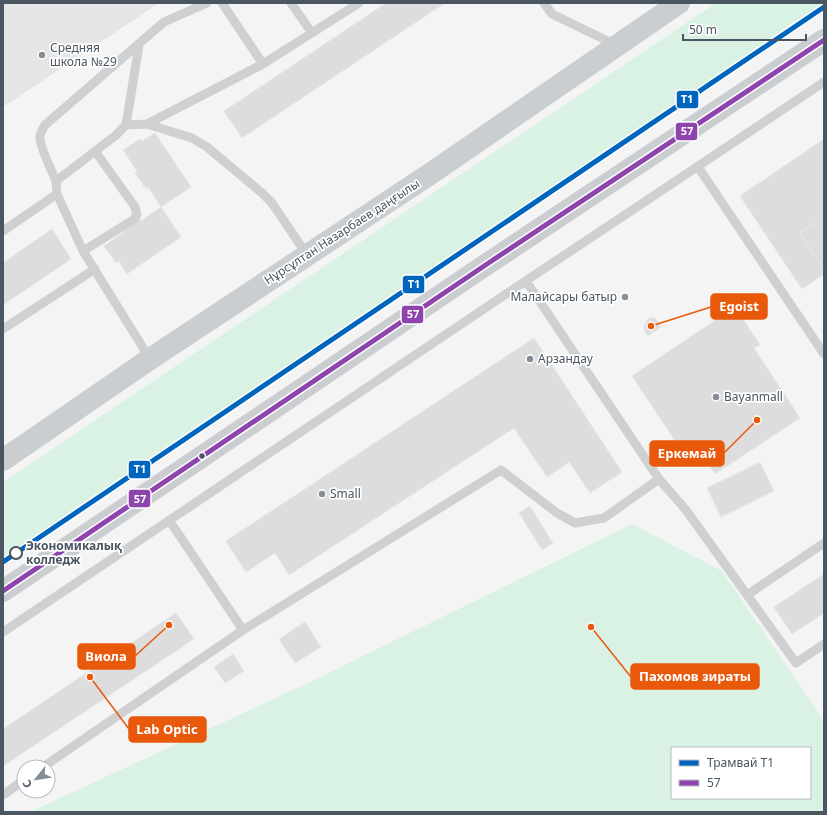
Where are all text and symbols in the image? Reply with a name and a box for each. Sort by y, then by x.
scale bar [683,16,806,42]
text: 50 m [689,21,717,38]
place label: Средняя школа №29 [50,39,117,70]
marker: Средняя школа №29 [37,50,47,60]
line badge: T1 [676,90,699,109]
text: T1 [681,91,693,106]
line badge: 57 [675,122,698,141]
text: 57 [681,123,693,138]
street label: Нұрсұлтан Назарбаев даңғылы [261,175,423,288]
line badge: T1 [402,275,425,294]
text: T1 [408,276,420,291]
place label: Малайсары батыр [510,288,617,305]
marker: Малайсары батыр [620,292,630,302]
callout: Egoist [711,294,767,319]
text: Egoist [719,297,759,315]
line badge: 57 [401,305,424,324]
text: 57 [407,306,419,321]
place label: Арзандау [538,350,594,367]
marker: Арзандау [525,354,535,364]
place label: Bayanmall [724,388,783,405]
marker: Bayanmall [711,392,721,402]
callout: Еркемай [650,441,724,466]
text: Еркемай [658,444,716,462]
unlabelled marker [197,451,207,461]
line badge: T1 [128,460,151,479]
text: T1 [134,461,146,476]
place label: Small [330,485,361,502]
line badge: 57 [128,489,151,508]
marker: Small [317,489,327,499]
text: 57 [134,491,146,506]
place label: Экономикалық колледж [26,537,122,568]
marker: Экономикалық колледж [9,546,23,560]
callout: Виола [78,644,135,669]
text: Виола [85,647,127,665]
callout: Пахомов зираты [631,664,759,689]
text: Пахомов зираты [639,667,751,685]
callout: Lab Optic [129,717,206,742]
text: Lab Optic [136,720,198,738]
legend [671,747,811,799]
text: Трамвай T1 [707,754,774,771]
north arrow [16,759,56,799]
text: 57 [707,774,721,791]
text: С [19,777,35,791]

